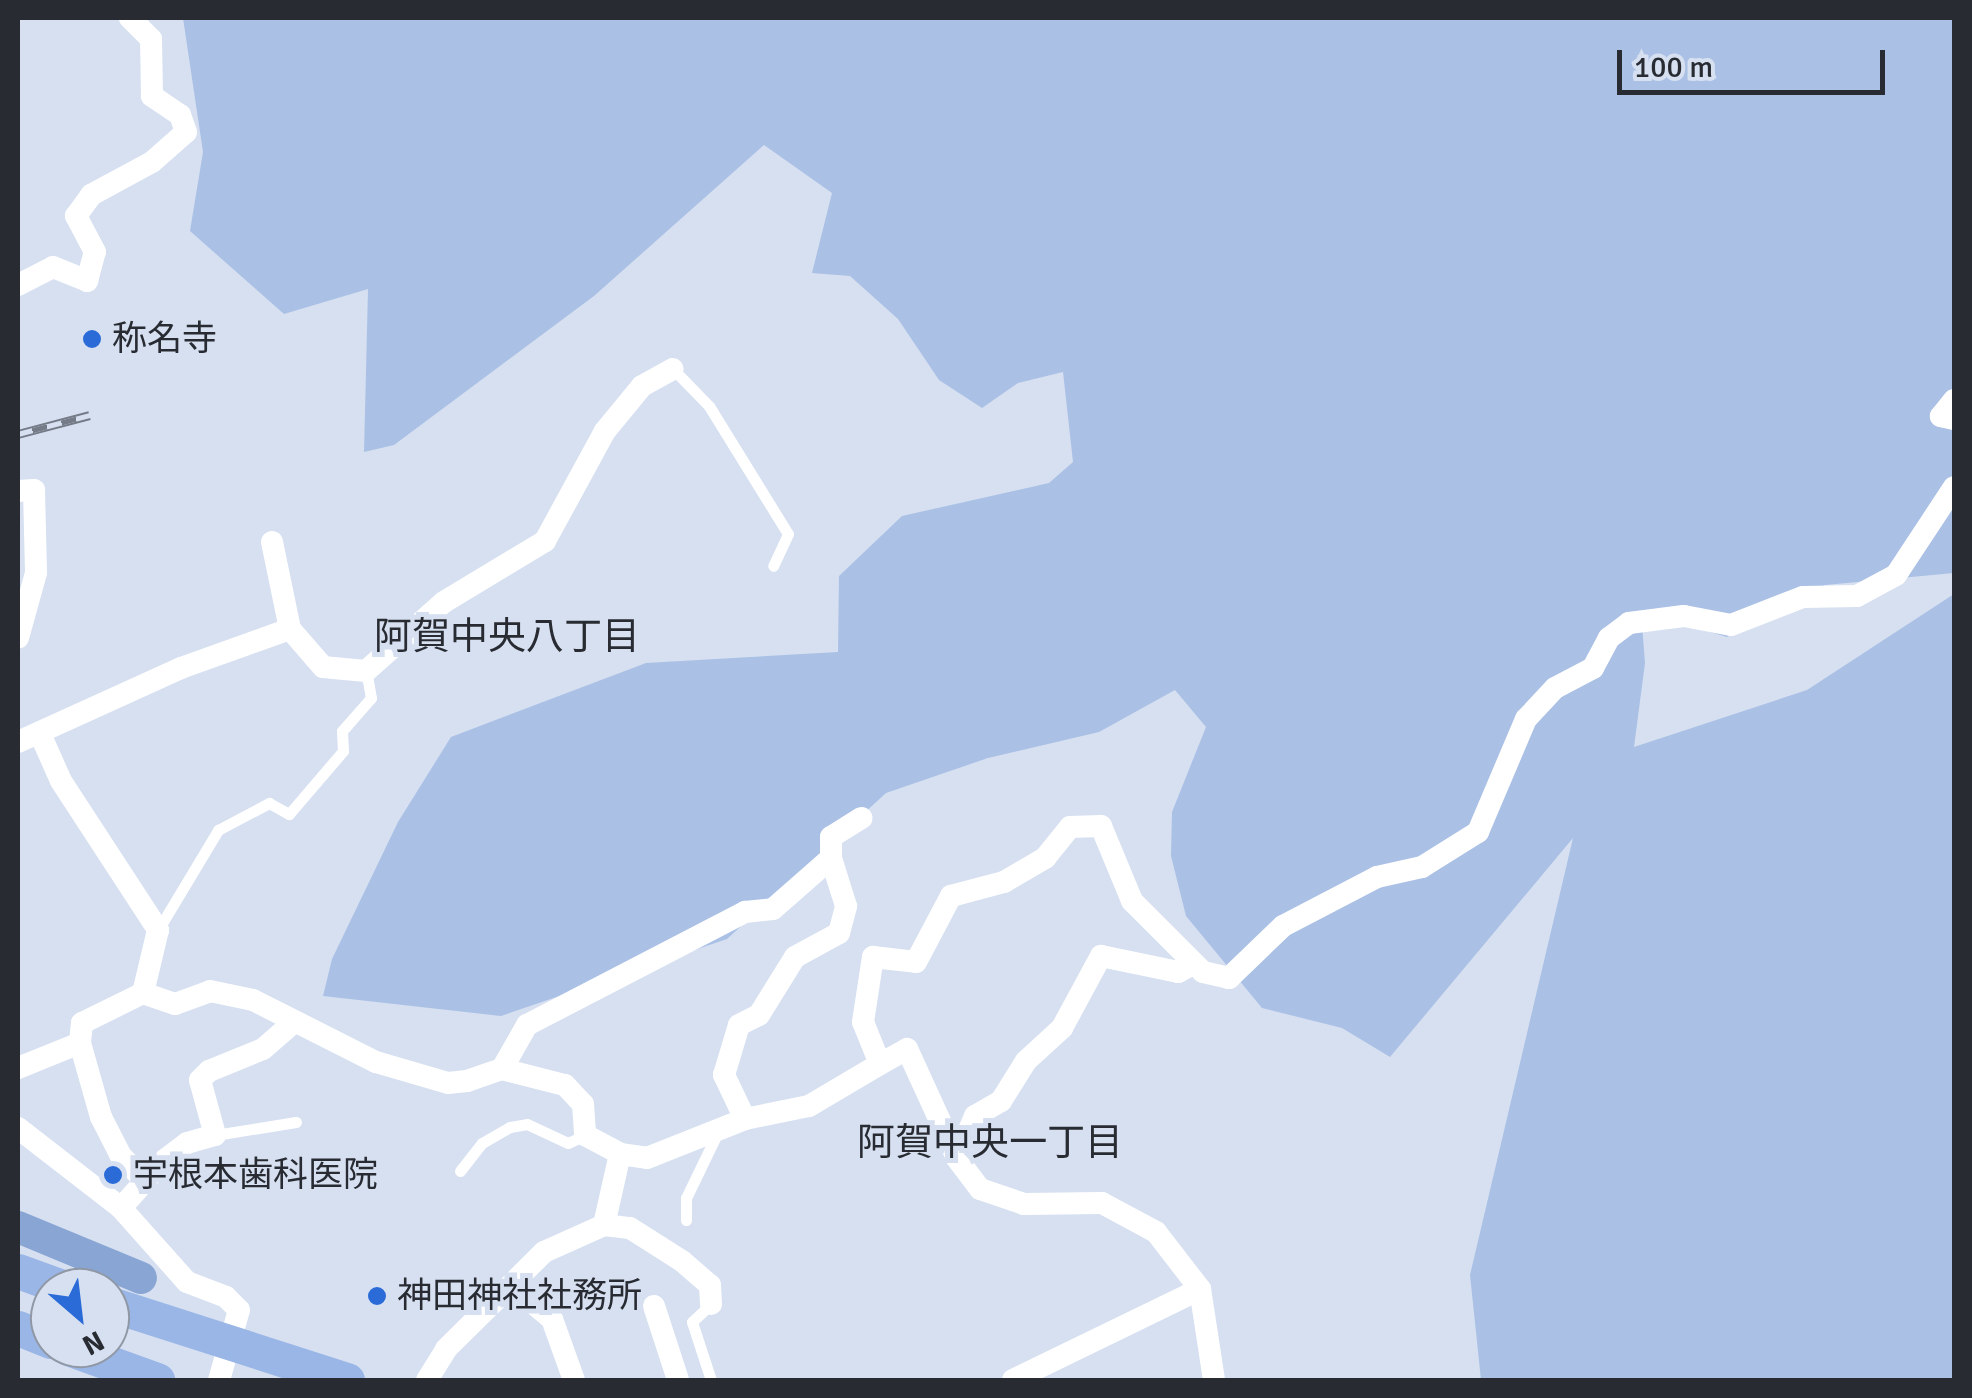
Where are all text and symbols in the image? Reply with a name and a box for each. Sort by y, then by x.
scale bar [1622,30,1890,92]
text: 100 m [1634,49,1713,86]
place label: 称名寺 [112,318,217,360]
marker: 称名寺 [81,328,103,350]
district label: 阿賀中央八丁目 [374,614,640,660]
district label: 阿賀中央一丁目 [857,1120,1123,1166]
place label: 宇根本歯科医院 [133,1154,378,1196]
marker: 宇根本歯科医院 [102,1164,124,1186]
north arrow [30,1268,130,1368]
place label: 神田神社社務所 [397,1275,642,1317]
marker: 神田神社社務所 [366,1285,388,1307]
text: N [77,1323,110,1362]

